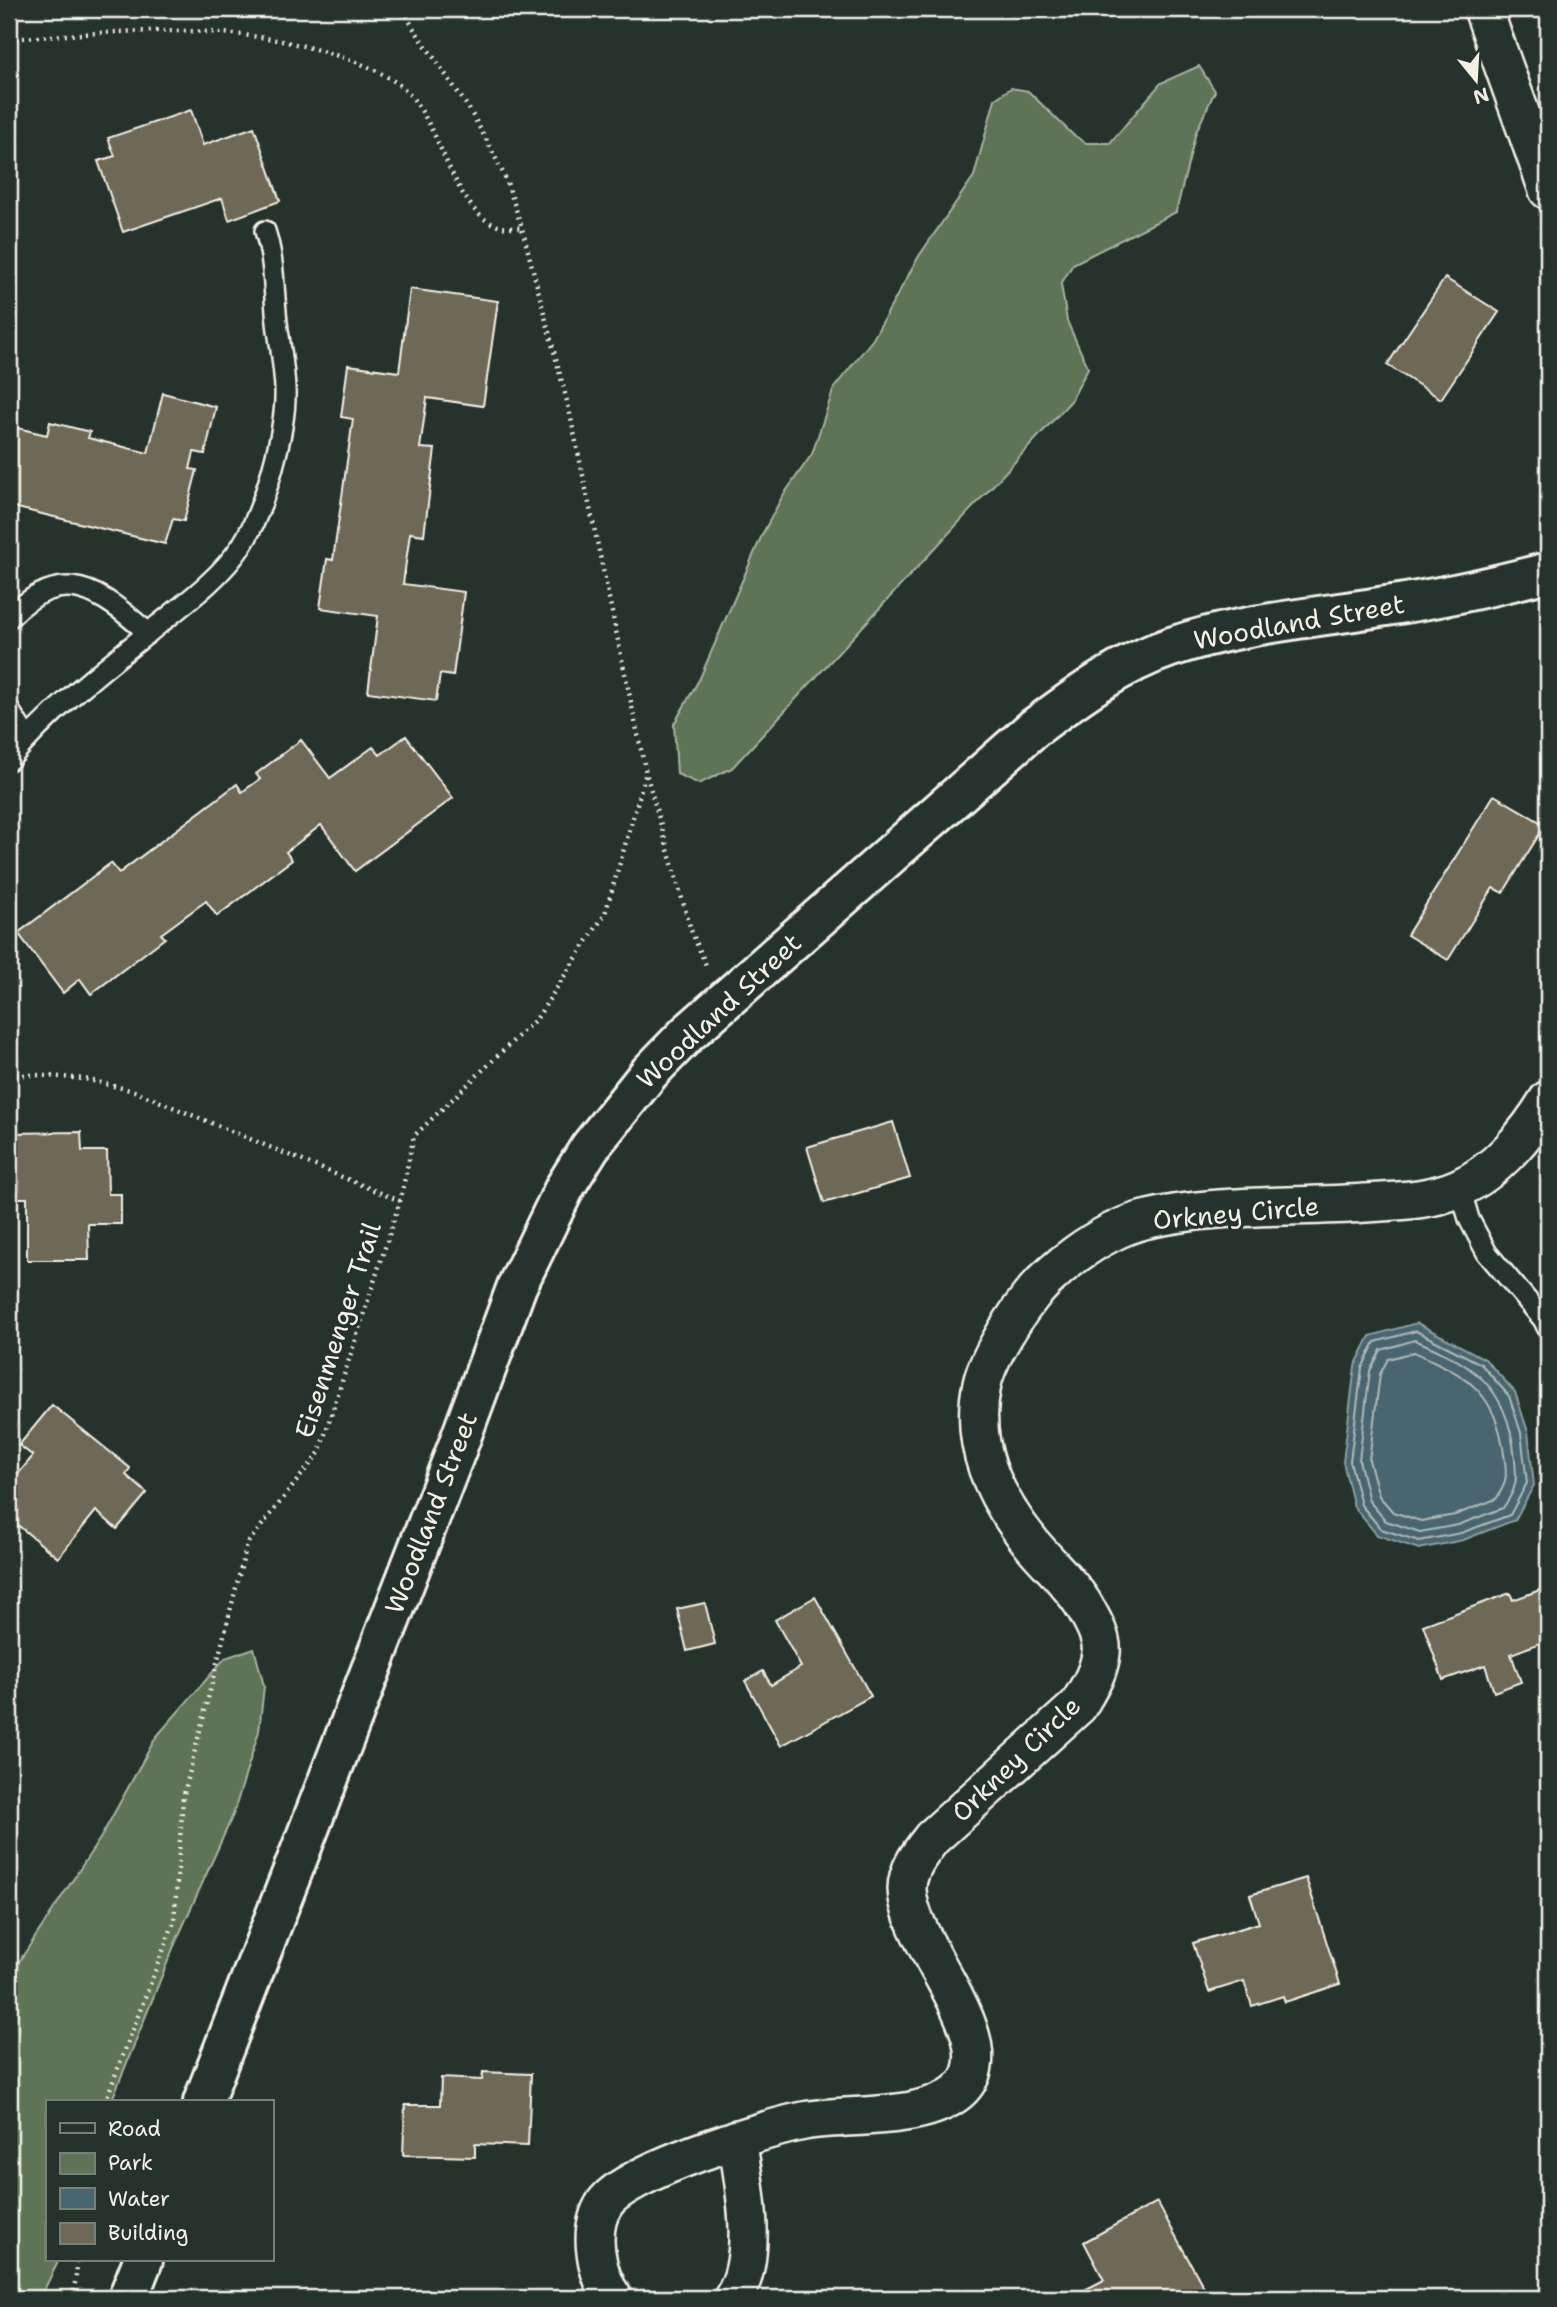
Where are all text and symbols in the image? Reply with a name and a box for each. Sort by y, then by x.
north arrow [1442,46,1512,116]
text: N [1470,81,1492,110]
street label: Woodland Street [1191,586,1407,657]
street label: Woodland Street [629,925,809,1096]
street label: Orkney Circle [1151,1188,1321,1237]
street label: Eisenmenger Trail [286,1217,389,1442]
street label: Woodland Street [376,1407,485,1619]
street label: Orkney Circle [944,1688,1088,1829]
legend [46,2100,273,2262]
text: Road [108,2115,161,2143]
text: Park [108,2149,153,2177]
text: Water [108,2185,170,2213]
text: Building [108,2219,188,2247]

